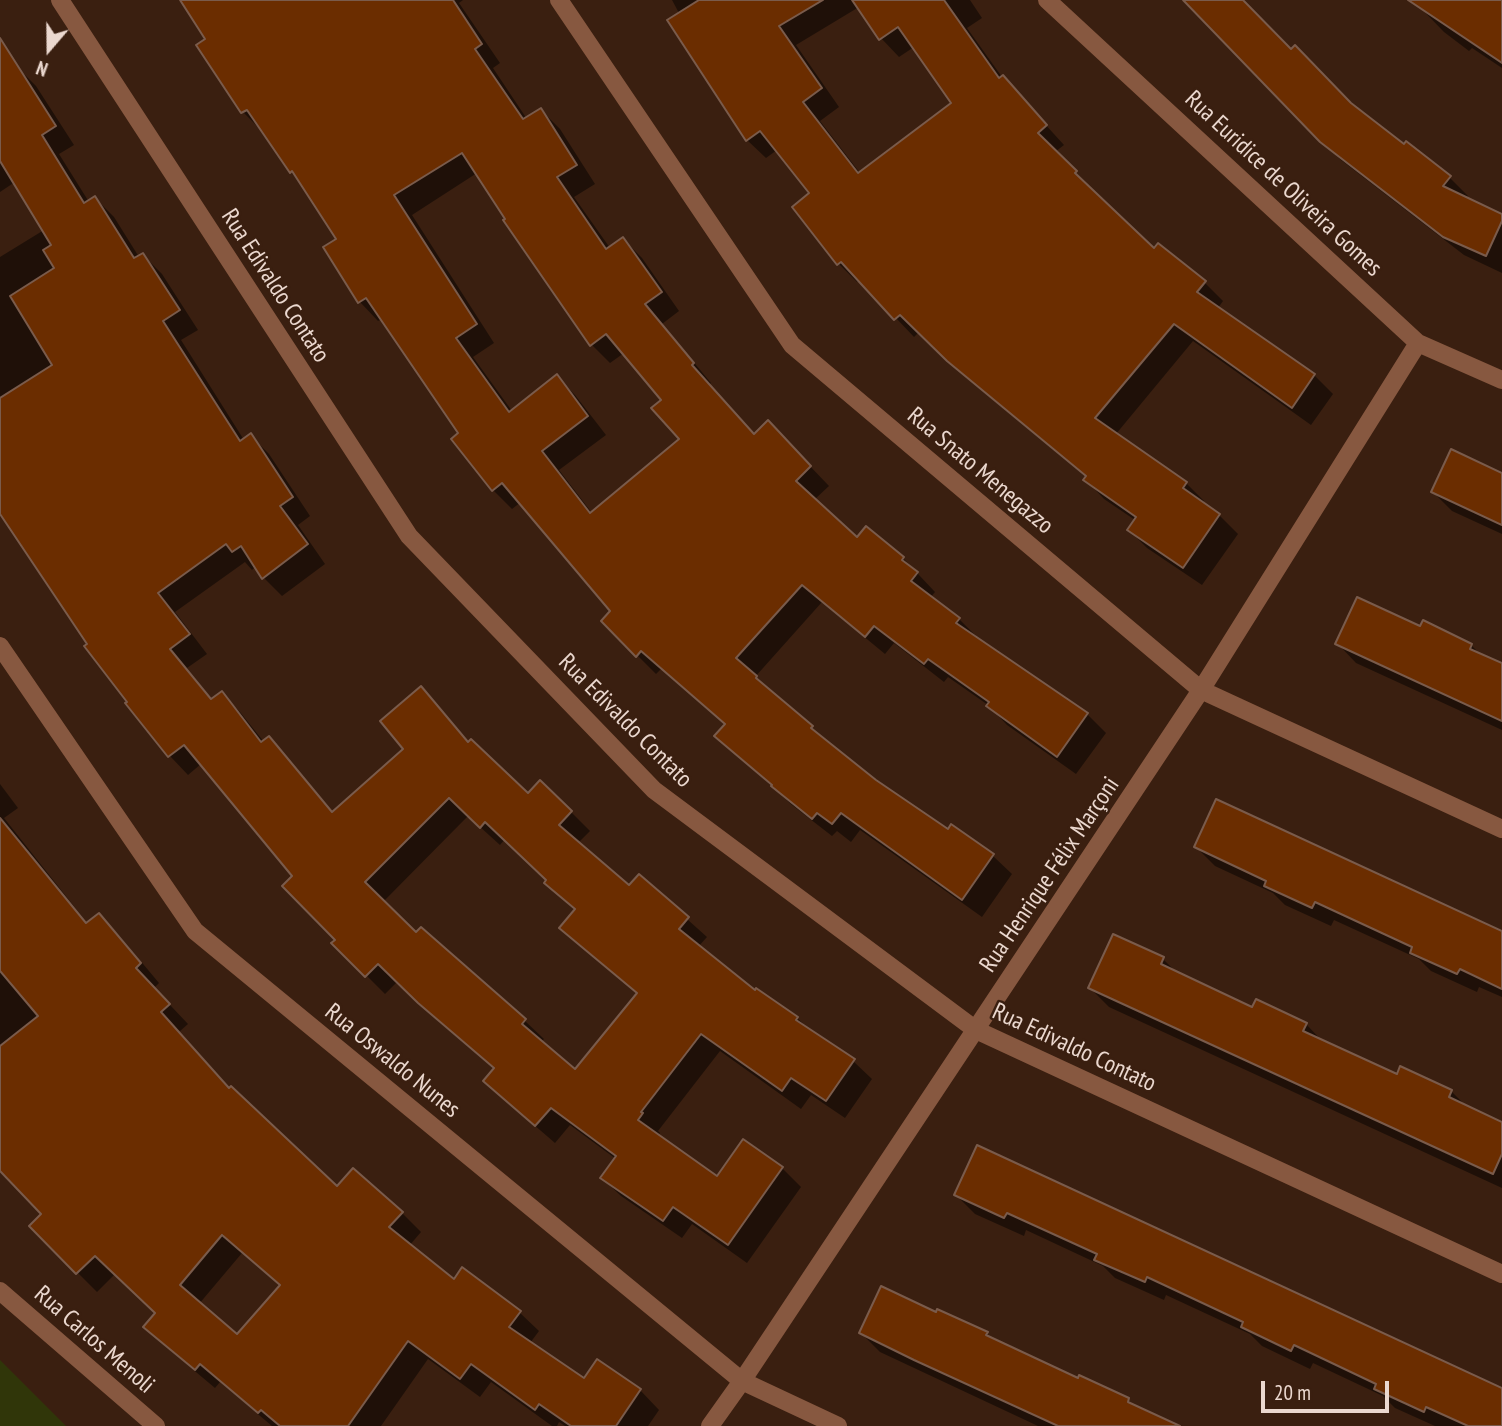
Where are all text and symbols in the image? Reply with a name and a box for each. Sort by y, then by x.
north arrow [14,14,84,84]
text: N [33,56,51,82]
street label: Rua Euridice de Oliveira Gomes [1179,85,1387,283]
street label: Rua Edivaldo Contato [215,204,335,368]
street label: Rua Snato Menegazzo [901,402,1059,540]
street label: Rua Edivaldo Contato [552,648,698,794]
street label: Rua Henrique Félix Marçoni [974,772,1126,978]
street label: Rua Oswaldo Nunes [319,998,465,1124]
street label: Rua Edivaldo Contato [988,998,1160,1098]
street label: Rua Carlos Menoli [28,1280,160,1400]
scale bar [1264,1366,1392,1410]
text: 20 m [1274,1379,1311,1406]

